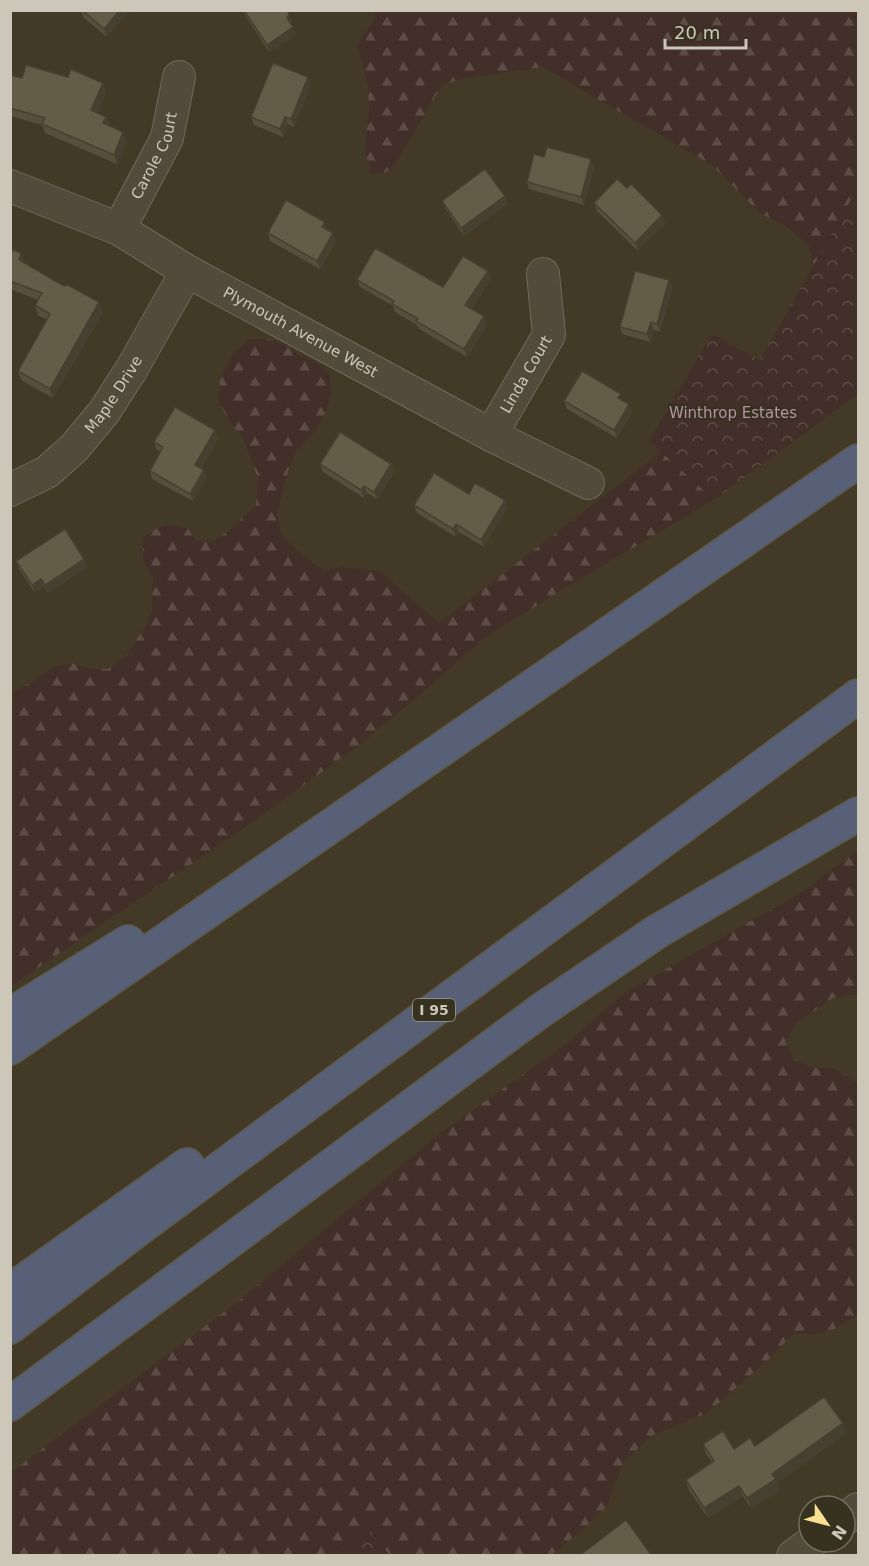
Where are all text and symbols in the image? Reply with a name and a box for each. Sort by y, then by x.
scale bar [665,12,746,50]
text: 20 m [674,22,720,43]
street label: Carole Court [127,110,181,202]
street label: Plymouth Avenue West [220,283,381,381]
street label: Linda Court [497,332,556,417]
street label: Maple Drive [81,353,146,437]
park label: Winthrop Estates [669,404,797,422]
road number: I 95 [413,999,455,1021]
north arrow [797,1494,857,1554]
text: N [827,1521,850,1543]

